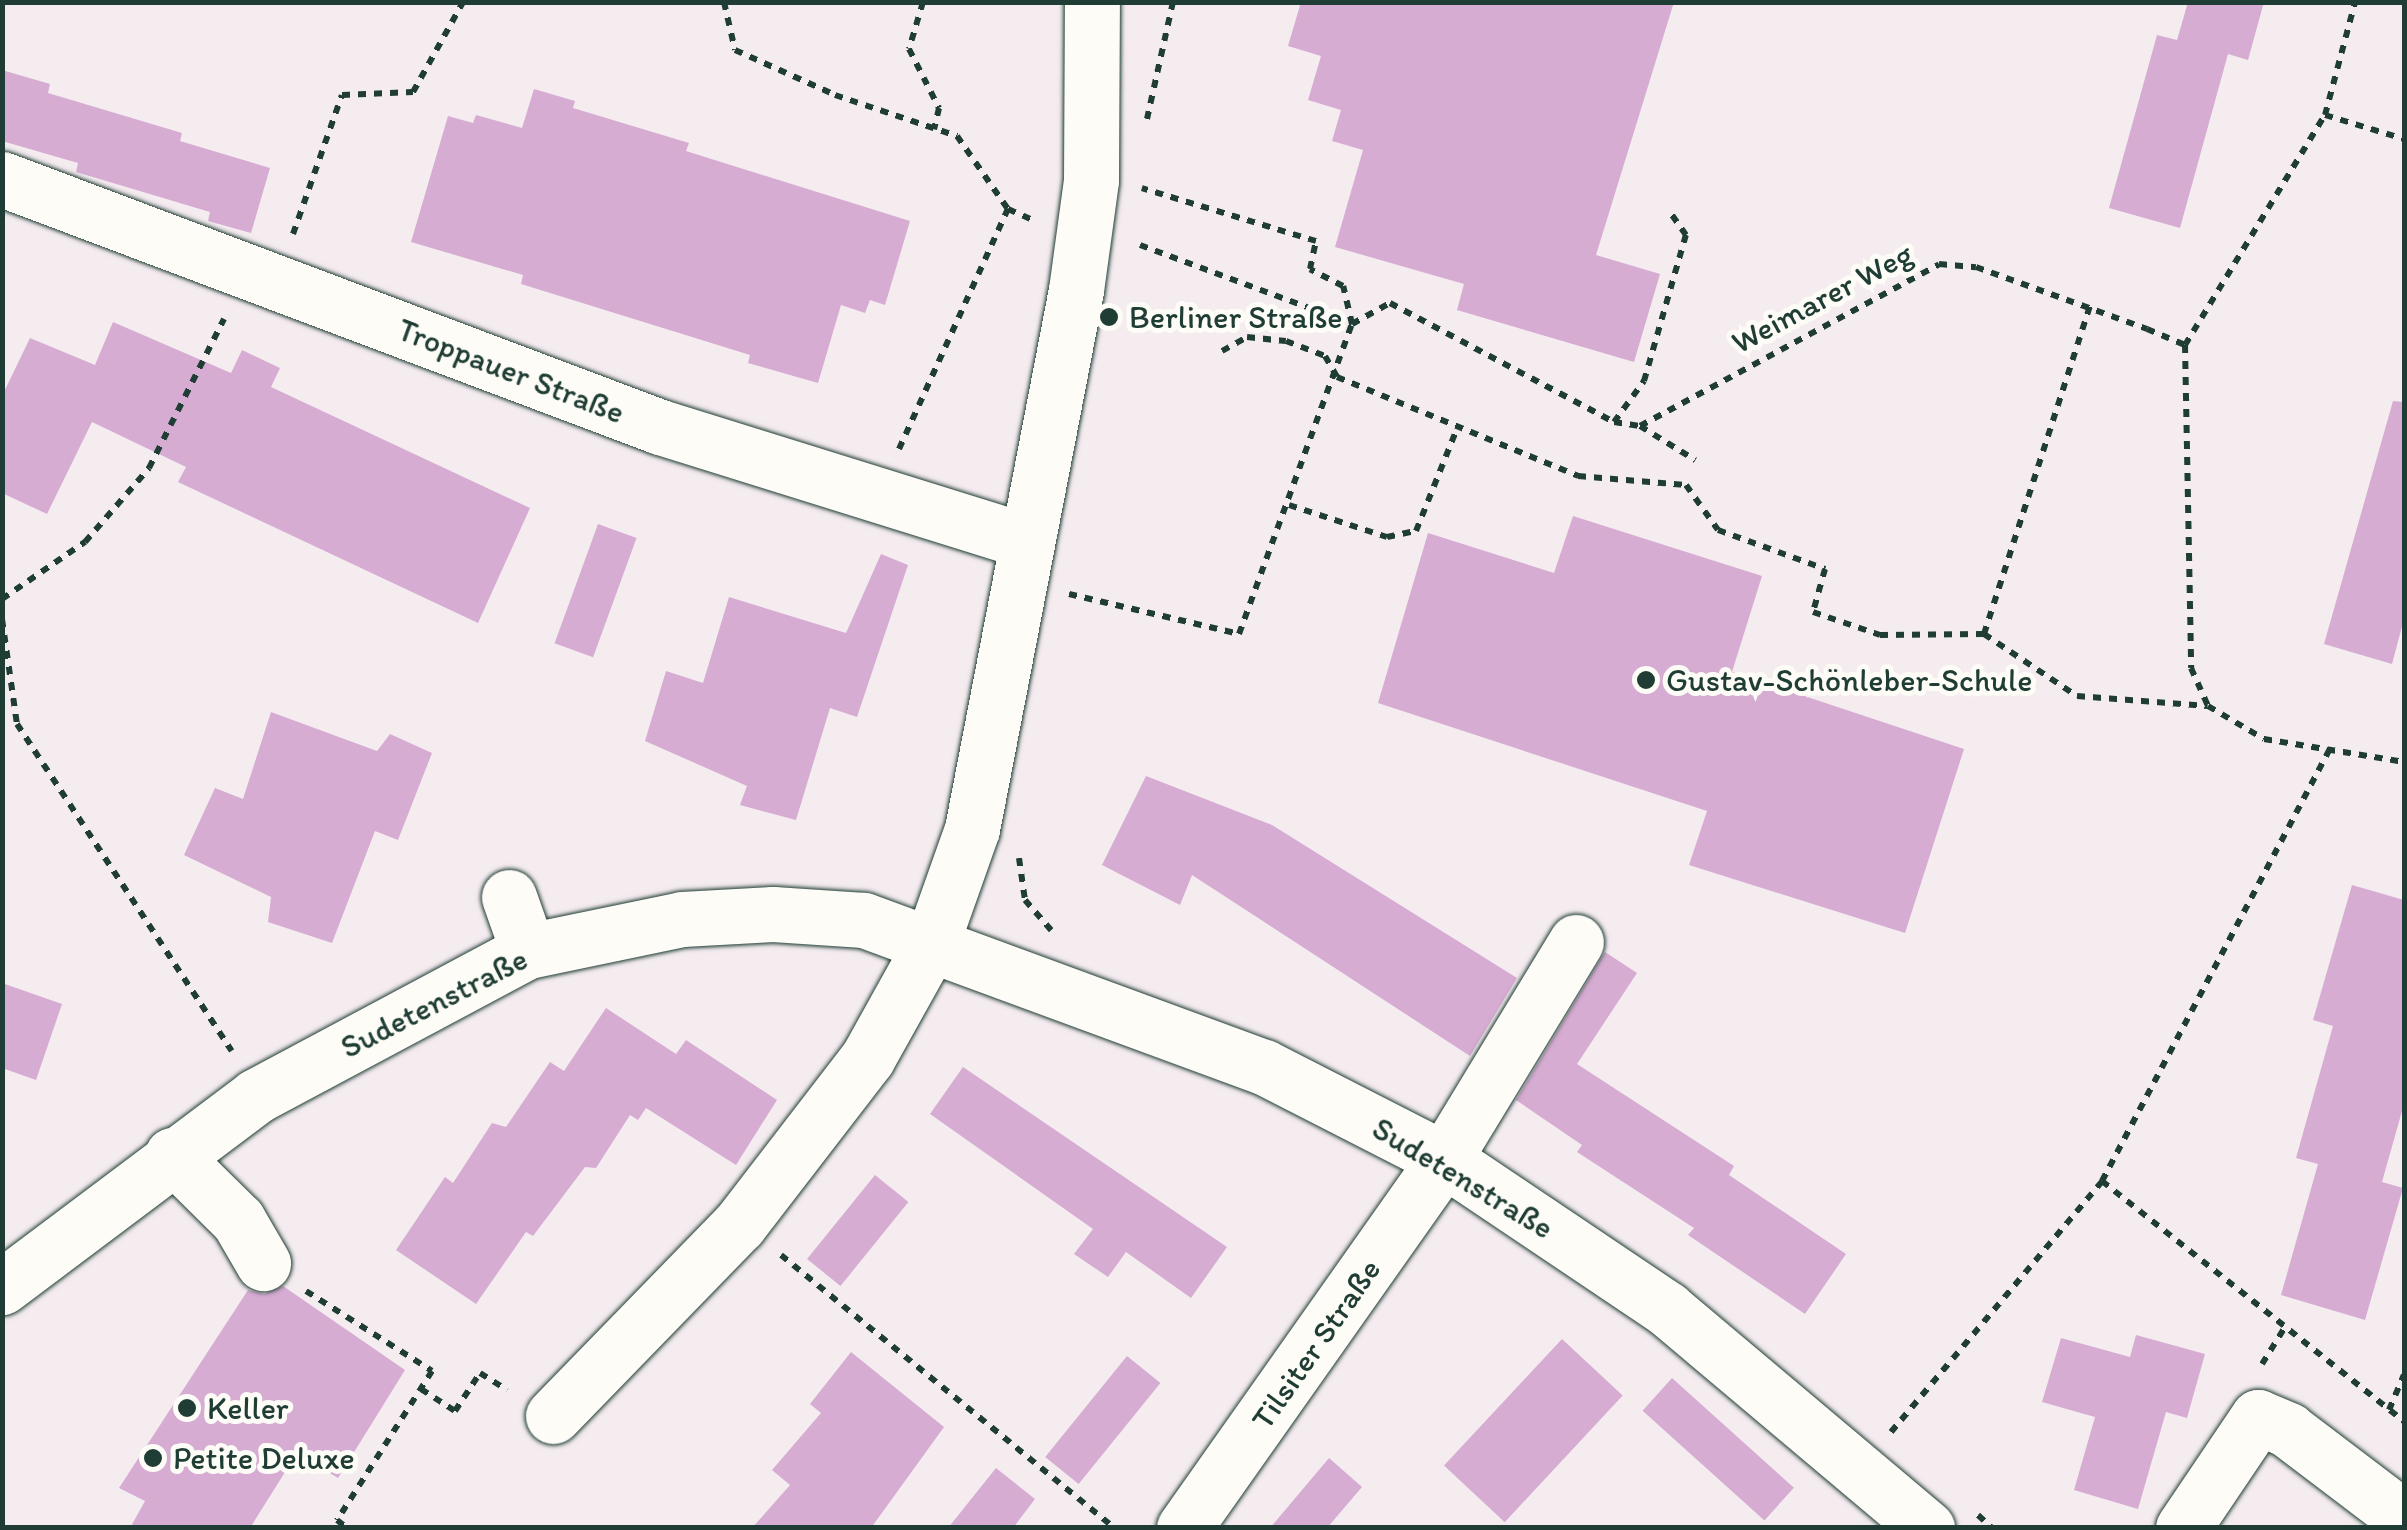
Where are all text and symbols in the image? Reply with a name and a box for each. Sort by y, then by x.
street label: Weimarer Weg [1725,234,1919,362]
place label: Berliner Straße [1129,298,1342,336]
marker: Berliner Straße [1098,306,1120,328]
street label: Troppauer Straße [392,310,630,432]
place label: Gustav-Schönleber-Schule [1666,661,2032,699]
marker: Gustav-Schönleber-Schule [1635,669,1657,691]
street label: Sudetenstraße [334,939,534,1067]
street label: Sudetenstraße [1365,1109,1561,1247]
street label: Tilsiter Straße [1243,1252,1389,1436]
place label: Keller [207,1389,289,1427]
marker: Keller [176,1397,198,1419]
place label: Petite Deluxe [173,1439,354,1477]
marker: Petite Deluxe [142,1447,164,1469]

